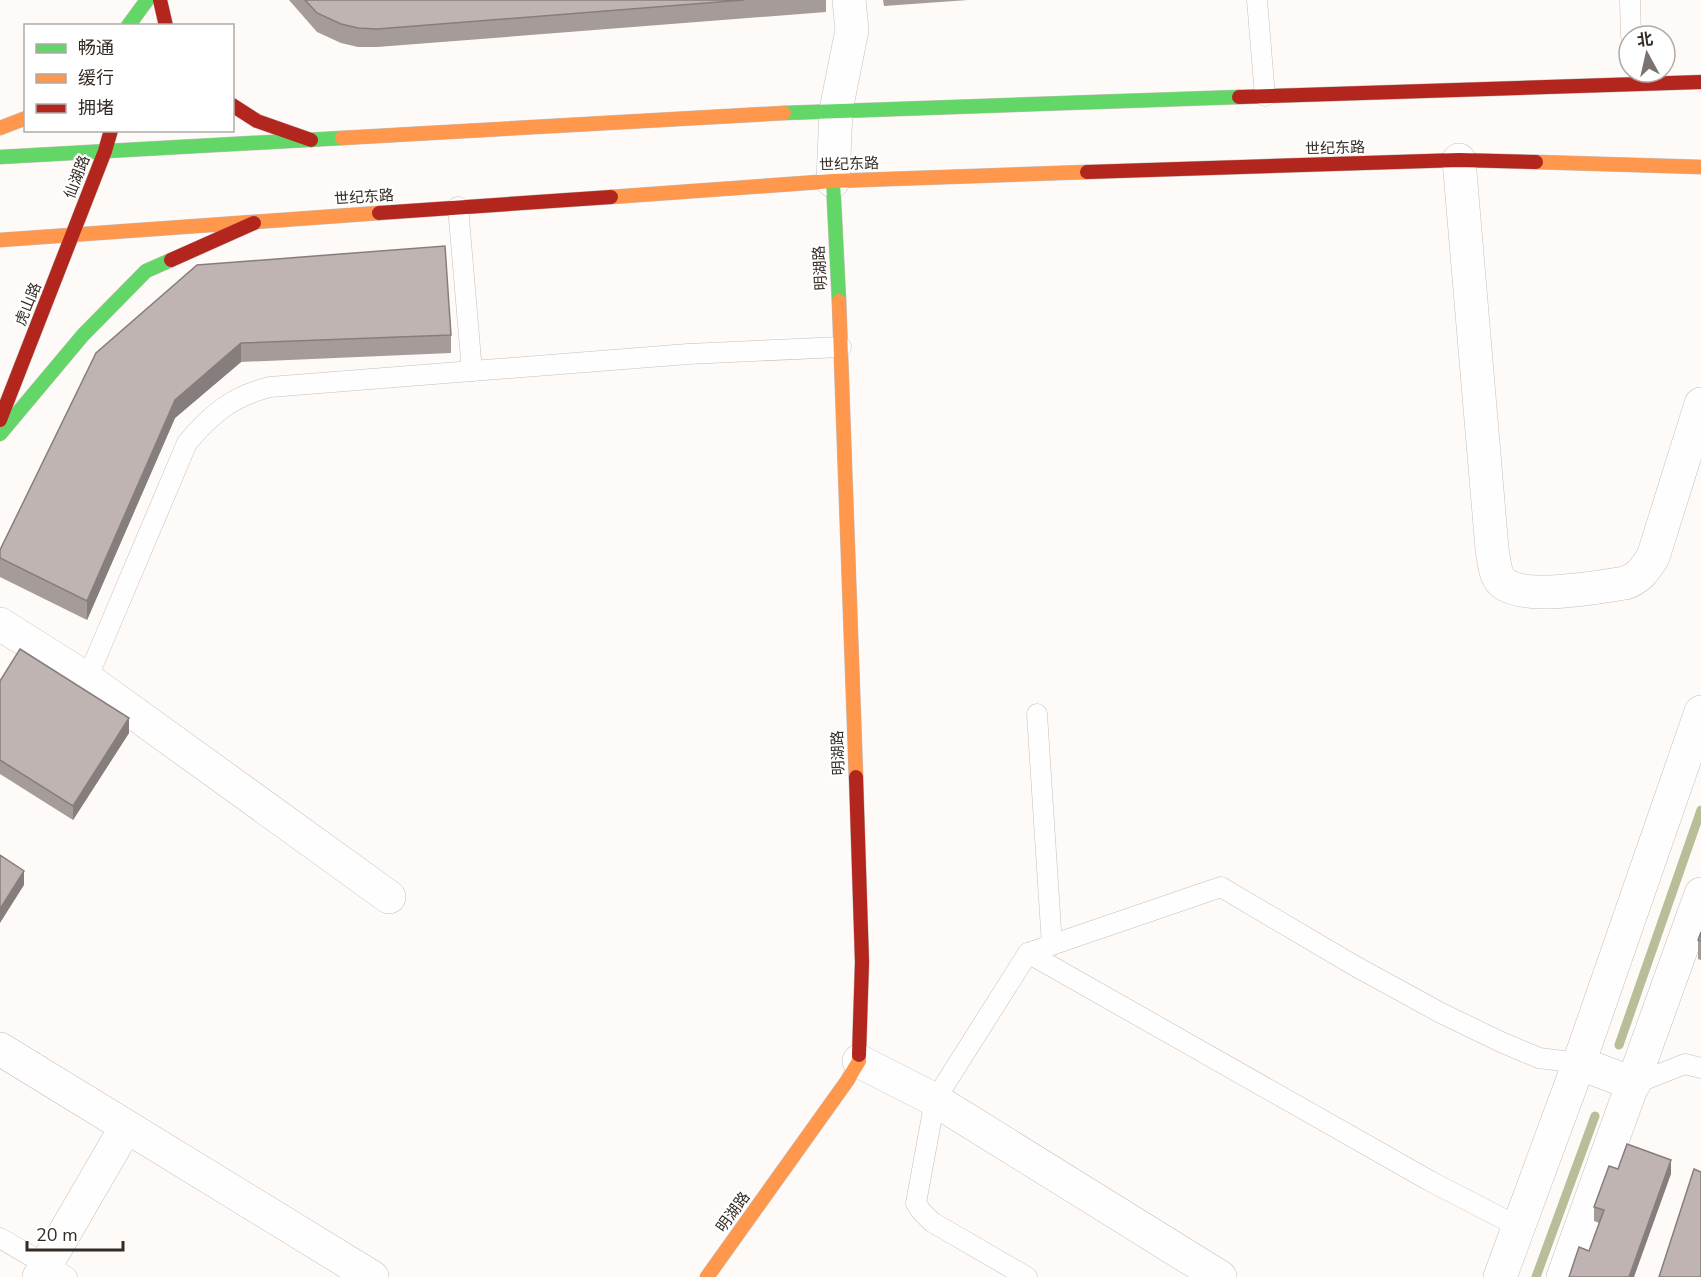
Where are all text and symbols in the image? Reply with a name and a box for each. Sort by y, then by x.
legend [24,24,234,132]
north arrow [1617,24,1677,84]
text: 北 [1636,28,1655,52]
text: 畅通 [78,36,114,60]
text: 缓行 [78,66,114,90]
text: 拥堵 [78,96,114,120]
street label: 世纪东路 [1305,137,1365,159]
street label: 仙湖路 [60,152,94,202]
street label: 世纪东路 [819,153,879,175]
street label: 世纪东路 [333,185,395,209]
street label: 明湖路 [809,245,831,291]
street label: 虎山路 [10,279,46,329]
street label: 明湖路 [827,730,849,776]
street label: 明湖路 [712,1188,754,1236]
scale bar [27,1214,123,1252]
text: 20 m [36,1223,78,1247]

